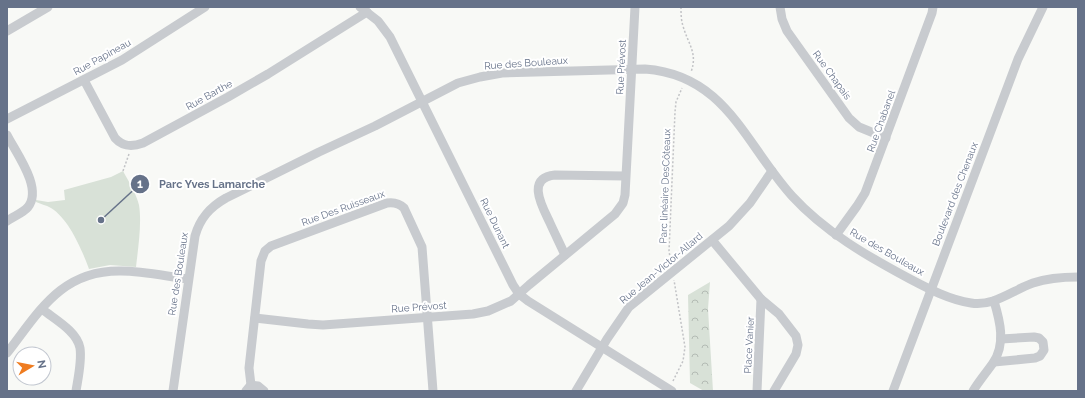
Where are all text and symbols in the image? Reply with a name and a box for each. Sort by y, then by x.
street label: Rue Papineau [71,37,133,77]
street label: Rue Prévost [614,38,628,95]
street label: Rue Chapais [811,48,853,102]
street label: Rue des Bouleaux [484,55,568,71]
street label: Rue Barthe [184,78,234,112]
street label: Rue Chabanel [865,88,897,153]
street label: Parc linéaire DesCôteaux [657,128,673,244]
street label: Boulevard des Chenaux [930,141,980,247]
callout: Parc Yves Lamarche [130,172,273,195]
text: 1 [137,177,143,191]
text: Parc Yves Lamarche [159,178,265,191]
street label: Rue Des Ruisseaux [300,188,386,228]
street label: Rue Dunant [478,196,512,250]
street label: Rue des Bouleaux [848,226,926,278]
street label: Rue Jean-Victor-Allard [617,230,705,306]
street label: Rue des Bouleaux [166,232,190,316]
street label: Rue Prévost [391,300,448,314]
street label: Place Vanier [742,316,756,374]
north arrow [12,346,52,386]
text: N [34,359,48,370]

